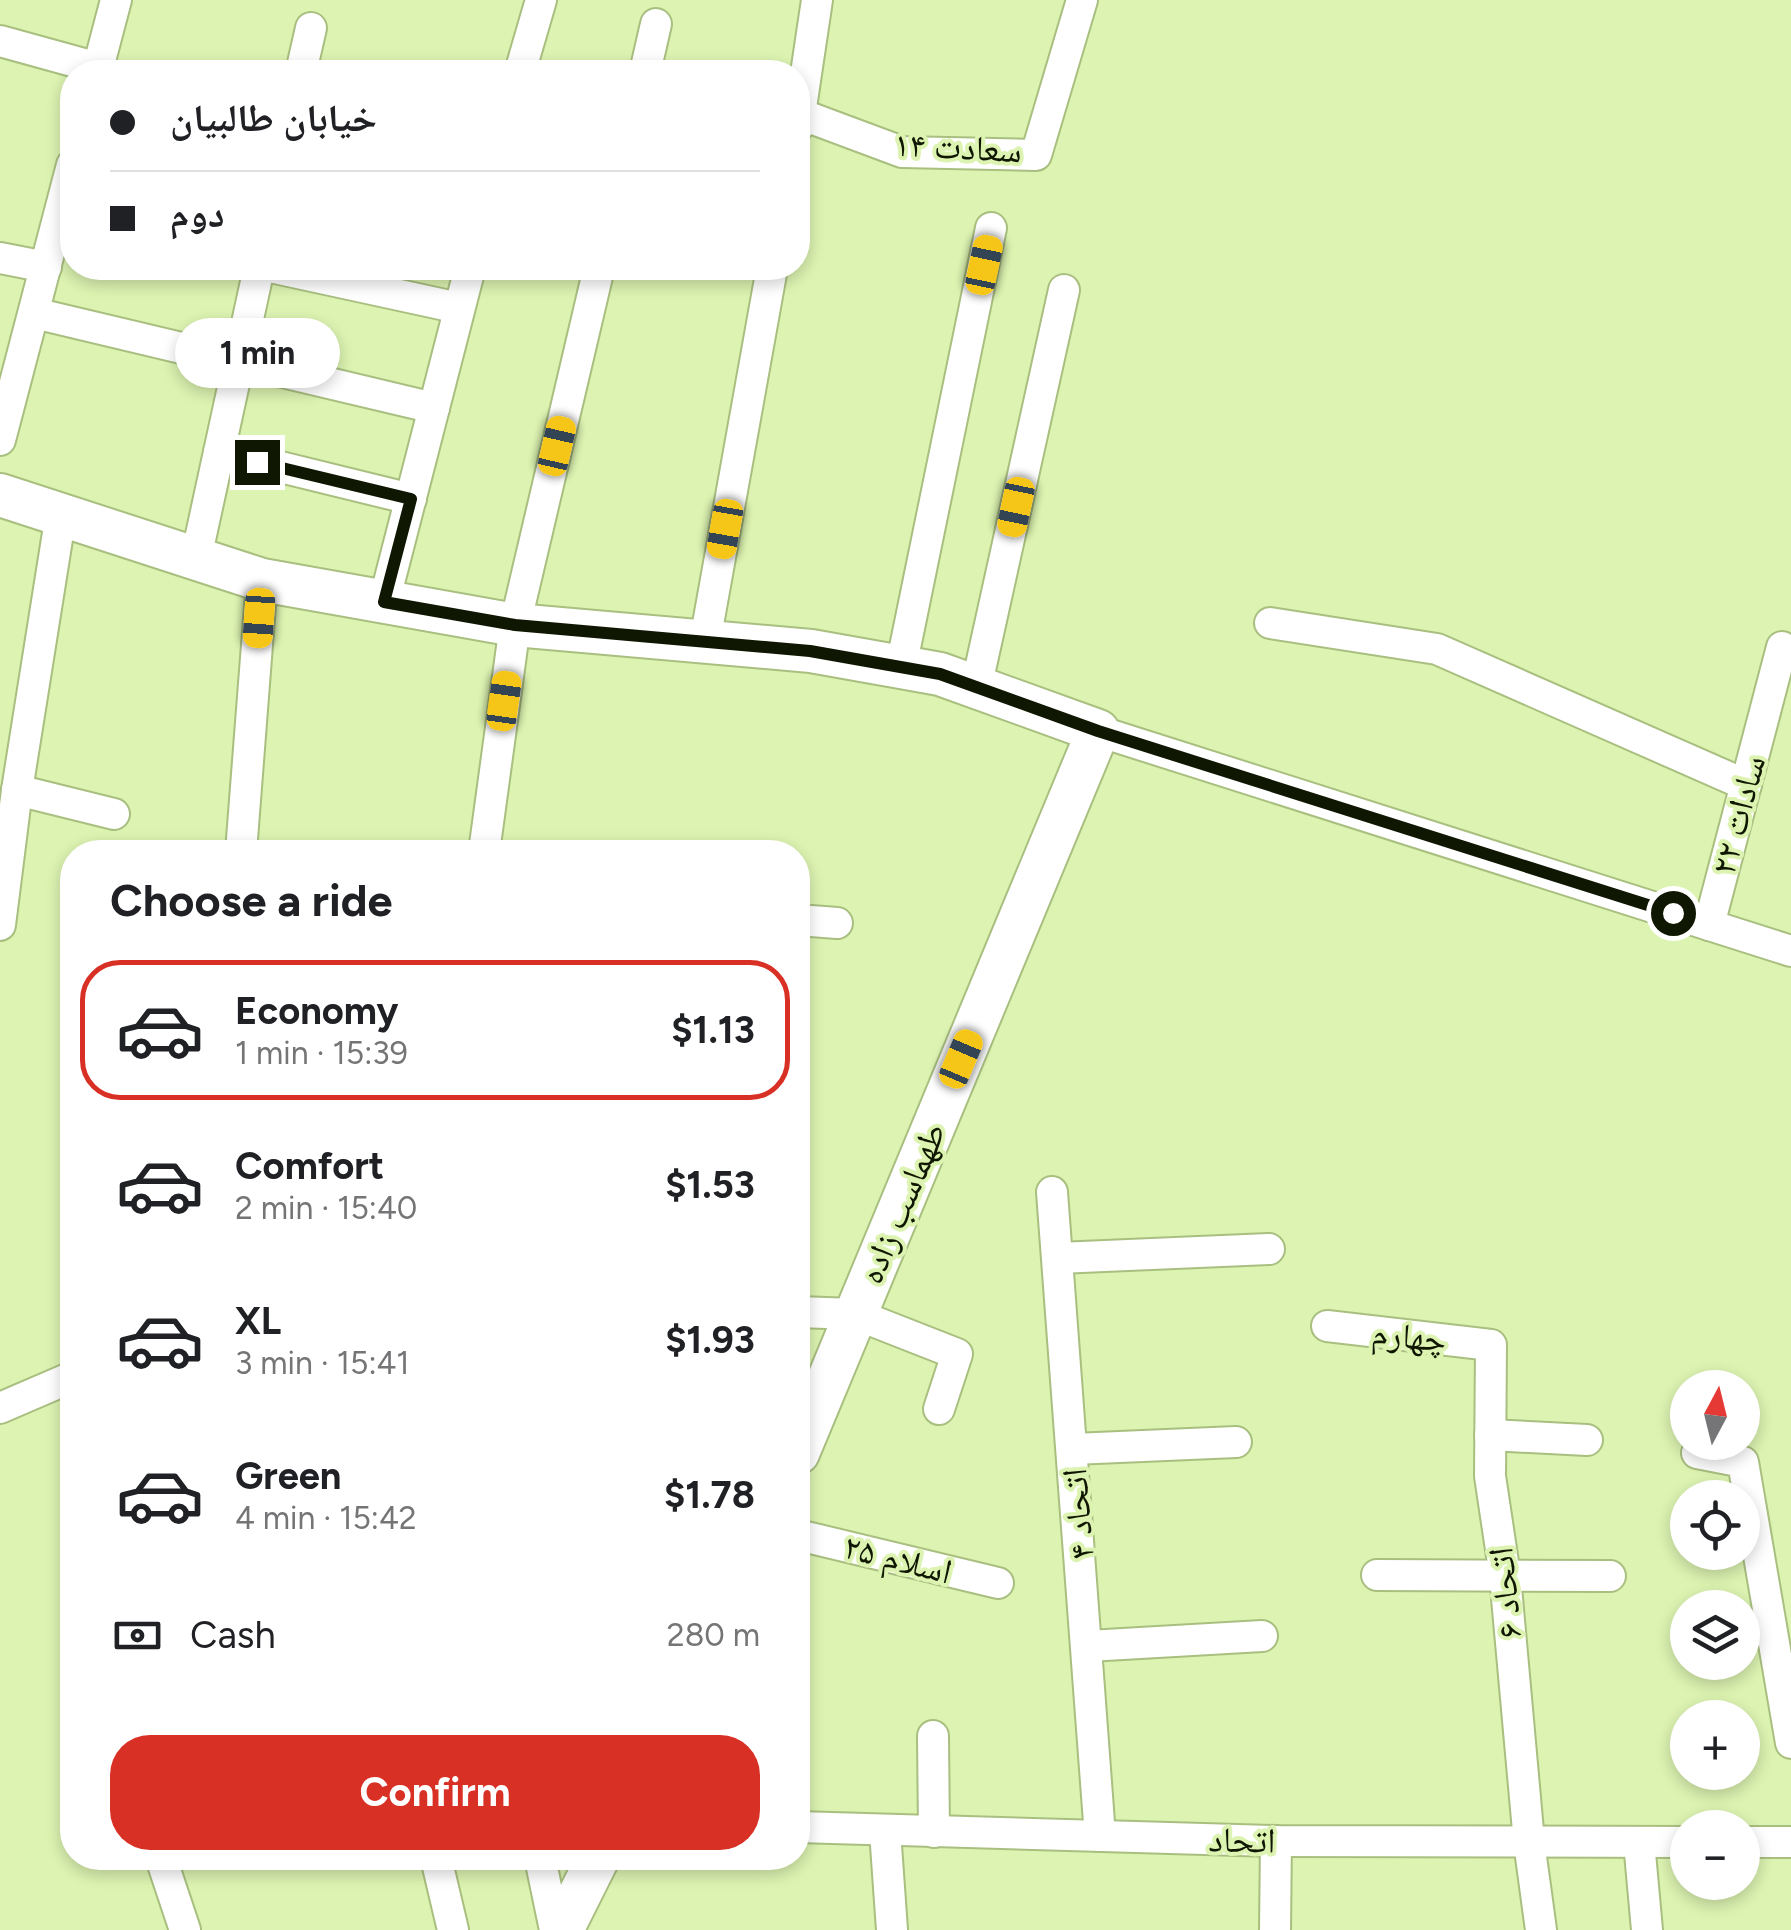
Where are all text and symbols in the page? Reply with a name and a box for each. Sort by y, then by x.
text: خیابان طالبیان [170,95,377,141]
street label: سعادت ۱۴ [893,123,1023,171]
text: دوم [170,191,225,237]
car [963,233,1005,297]
callout: 1 min [174,317,340,387]
text: 1 min [220,334,295,372]
car [536,413,578,479]
route end [235,440,280,485]
car [995,475,1037,539]
car [705,497,745,561]
car [242,587,276,649]
car [485,669,523,733]
street label: سادات ۲۲ [1702,751,1774,879]
text: Choose a ride [110,873,392,927]
route start [1651,891,1696,936]
icon: car [115,985,205,1075]
text: Economy [235,988,398,1034]
text: $1.13 [671,1007,755,1053]
car [935,1026,987,1092]
text: 1 min · 15:39 [235,1034,408,1072]
street label: طهماسب زاده [849,1116,955,1290]
icon: car [115,1140,205,1230]
text: Comfort [235,1143,384,1189]
text: $1.53 [665,1162,755,1208]
text: 2 min · 15:40 [235,1189,417,1227]
icon: car [115,1295,205,1385]
text: XL [235,1298,281,1344]
street label: چهارم [1369,1311,1449,1363]
text: $1.93 [665,1317,755,1363]
text: 3 min · 15:41 [235,1344,410,1382]
north arrow [1670,1370,1760,1460]
map controls [1670,1370,1760,1900]
icon: car [115,1450,205,1540]
text: Green [235,1453,341,1499]
street label: اتحاد ۴ [1053,1467,1103,1561]
text: $1.78 [664,1472,755,1518]
button: locate [1670,1480,1760,1570]
text: 4 min · 15:42 [235,1499,417,1537]
street label: اسلام ۲۵ [839,1525,956,1595]
street label: اتحاد ۶ [1479,1545,1531,1641]
button: layers [1670,1590,1760,1680]
icon: cash [110,1608,165,1663]
text: Cash [190,1612,276,1658]
text: 280 m [667,1616,760,1654]
button: + [1670,1700,1760,1790]
button: Confirm [110,1735,760,1850]
button: − [1670,1810,1760,1900]
street label: اتحاد [1208,1818,1276,1862]

